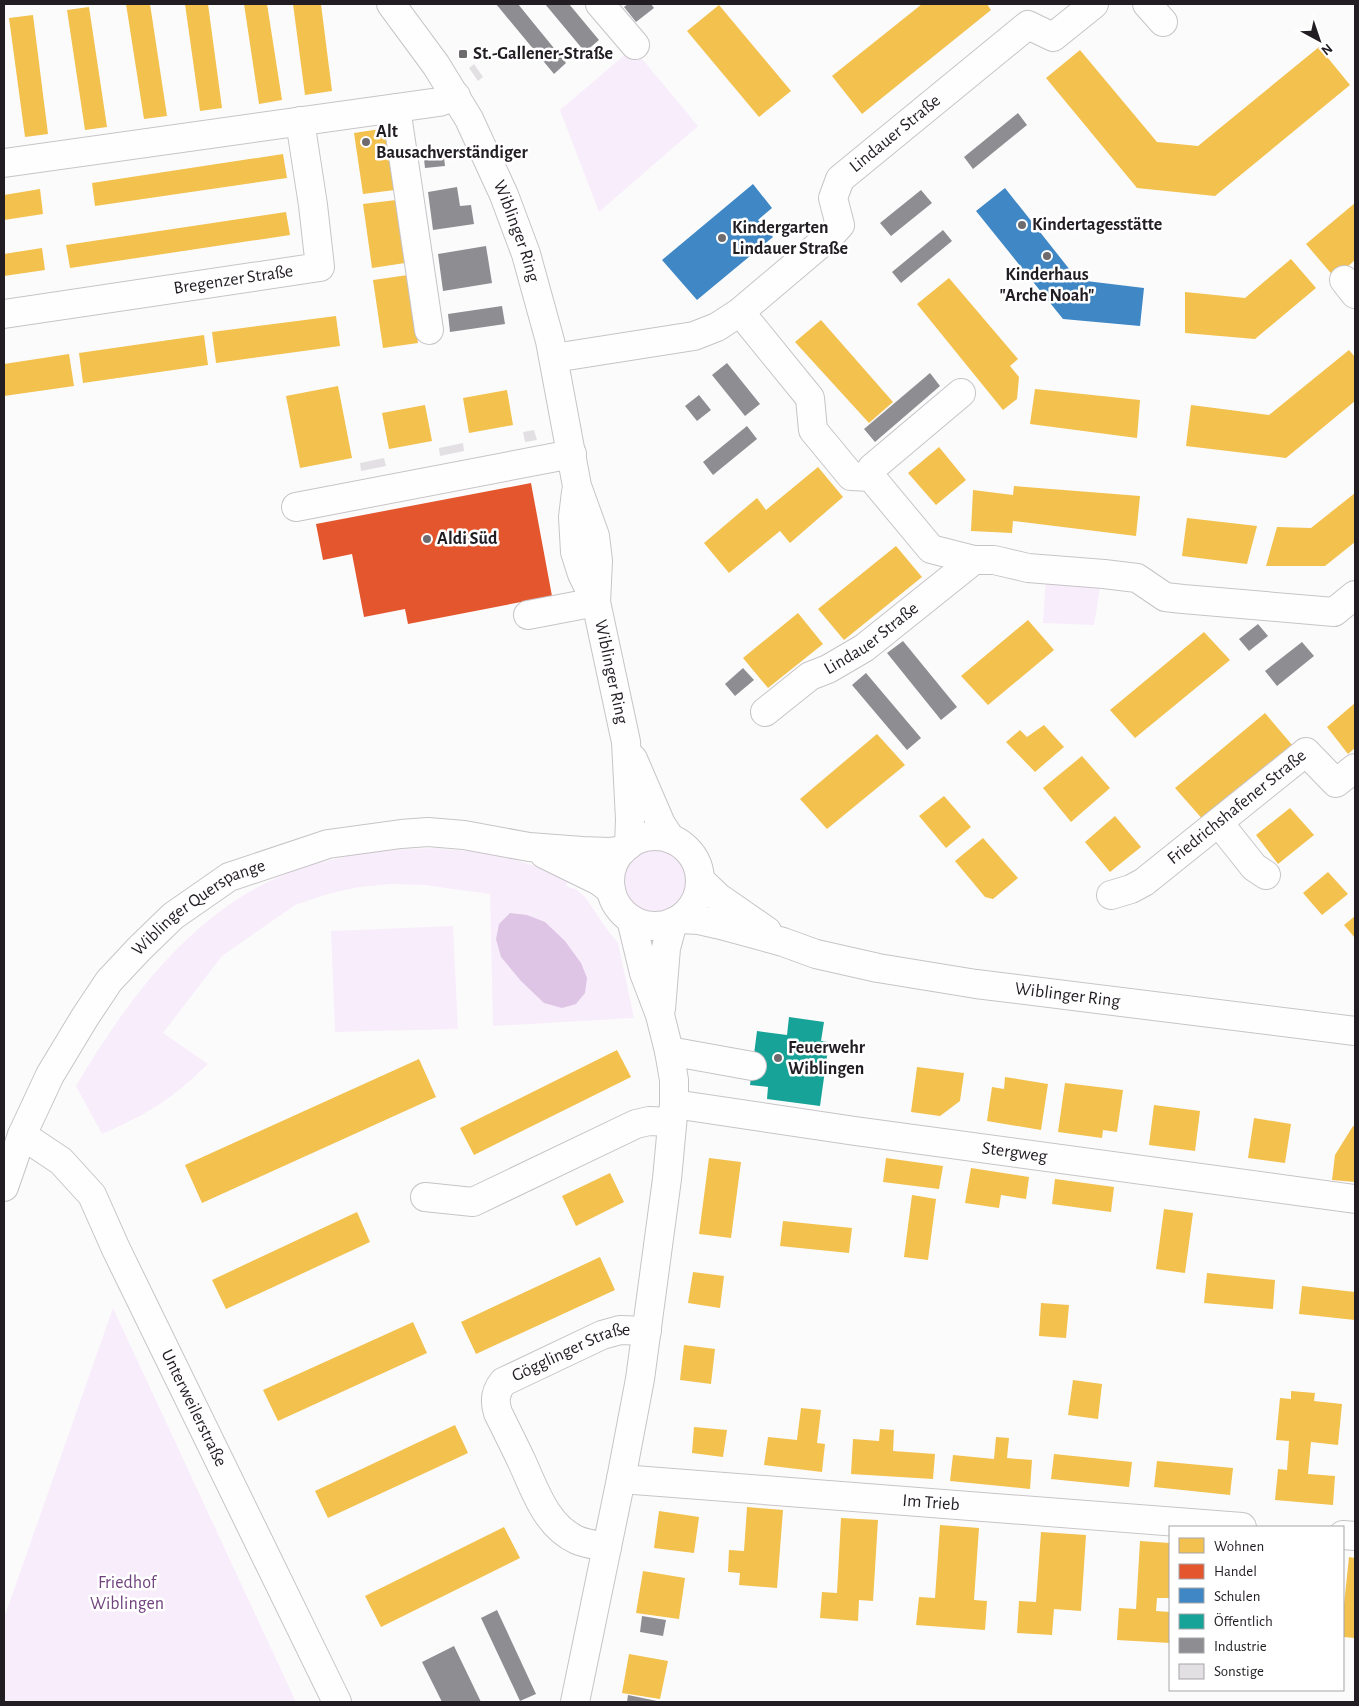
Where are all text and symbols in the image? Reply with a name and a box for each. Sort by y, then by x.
north arrow [1294,15,1344,65]
text: N [1318,41,1335,58]
place label: St.-Gallener-Straße [473,45,613,63]
marker: St.-Gallener-Straße [457,48,469,60]
street label: Lindauer Straße [846,91,944,176]
place label: Alt Bausachverständiger [376,123,528,162]
marker: Alt Bausachverständiger [360,136,372,148]
street label: Wiblinger Ring [490,178,542,284]
place label: Kindertagesstätte [1032,216,1162,234]
place label: Kindergarten Lindauer Straße [732,219,848,258]
marker: Kindertagesstätte [1016,219,1028,231]
marker: Kindergarten Lindauer Straße [716,232,728,244]
marker: Kinderhaus "Arche Noah" [1041,250,1053,262]
street label: Bregenzer Straße [173,262,294,298]
place label: Kinderhaus "Arche Noah" [1000,266,1094,305]
place label: Aldi Süd [437,530,498,548]
marker: Aldi Süd [421,533,433,545]
street label: Lindauer Straße [821,599,922,678]
street label: Wiblinger Ring [591,618,631,726]
street label: Friedrichshafener Straße [1164,746,1310,868]
street label: Wiblinger Querspange [129,857,268,959]
street label: Wiblinger Ring [1014,980,1121,1011]
place label: Feuerwehr Wiblingen [788,1039,866,1078]
marker: Feuerwehr Wiblingen [772,1052,784,1064]
street label: Stergweg [981,1139,1049,1166]
street label: Gögglinger Straße [509,1321,631,1385]
street label: Unterweilerstraße [157,1347,230,1470]
street label: Im Trieb [902,1492,960,1514]
legend [1169,1526,1344,1691]
text: Wohnen [1214,1539,1264,1554]
text: Handel [1214,1564,1257,1579]
park label: Friedhof Wiblingen [90,1574,164,1613]
text: Schulen [1214,1589,1260,1604]
text: Öffentlich [1214,1612,1273,1629]
text: Industrie [1214,1639,1267,1654]
text: Sonstige [1214,1664,1264,1679]

